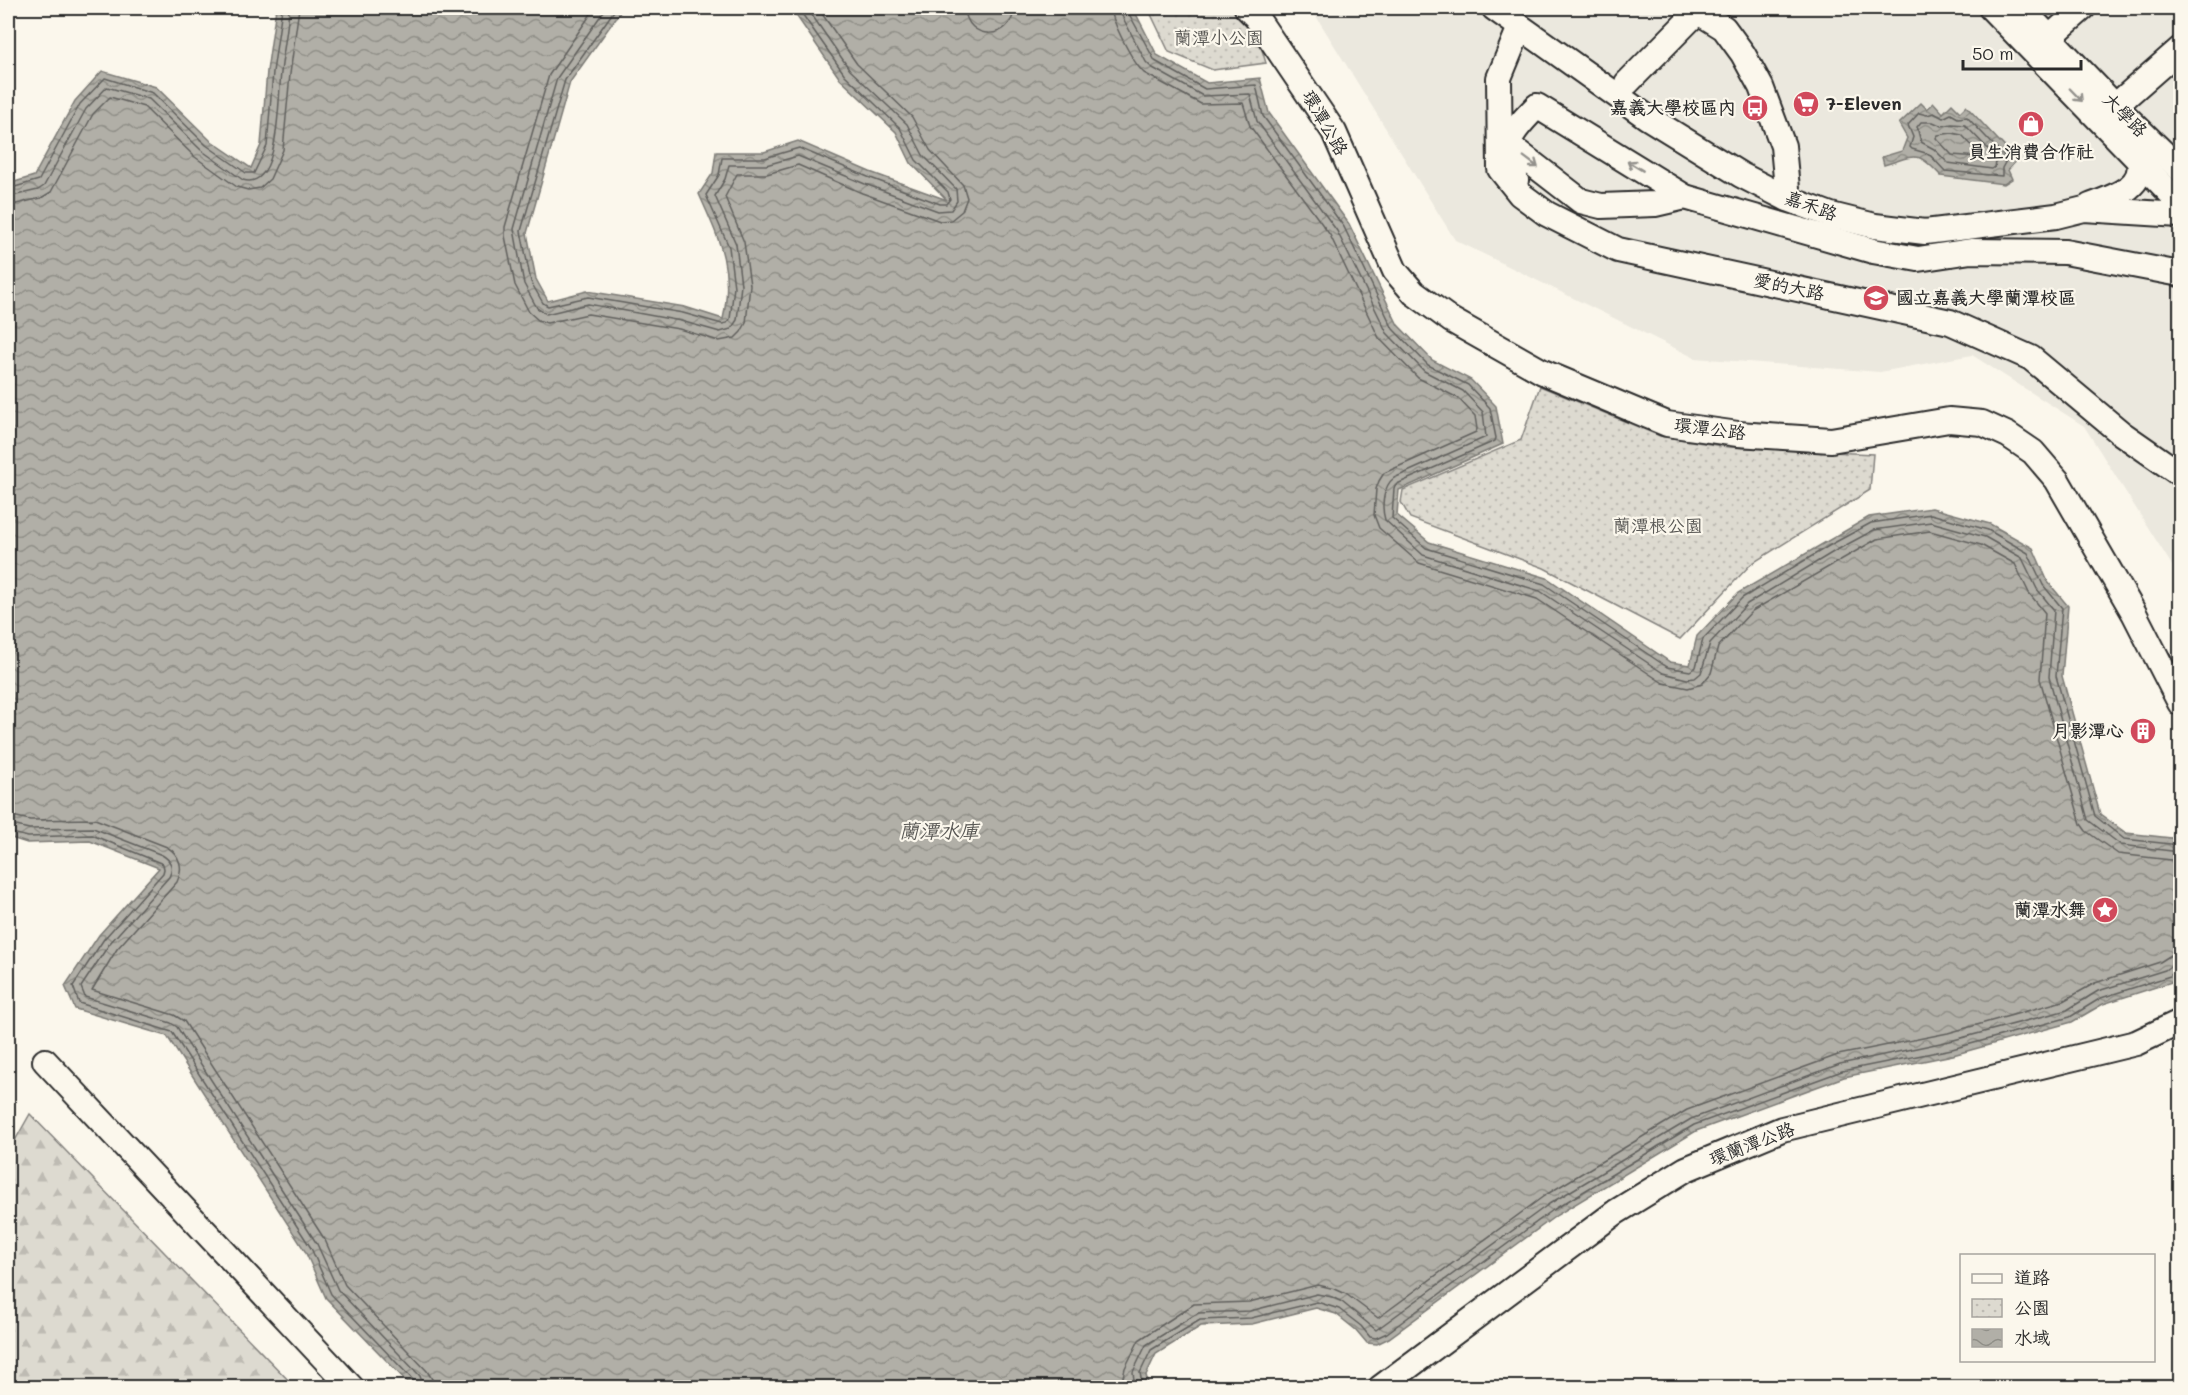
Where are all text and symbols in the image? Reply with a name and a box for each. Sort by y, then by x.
park label: 蘭潭小公園 [1174,25,1264,49]
scale bar [1963,33,2082,71]
text: 50 m [1972,41,2014,65]
street label: 環潭公路 [1297,85,1354,160]
one-way arrow [2069,87,2083,102]
street label: 大學路 [2098,87,2153,142]
supermarket icon: 7-Eleven [1791,89,1821,119]
place label: 7-Eleven [1826,91,1902,115]
bus stop icon: 嘉義大學校區內 [1740,93,1770,123]
place label: 嘉義大學校區內 [1610,95,1736,119]
shop icon: 員生消費合作社 [2016,109,2046,139]
place label: 員生消費合作社 [1968,139,2094,163]
one-way arrow [1522,156,1538,168]
one-way arrow [1627,160,1644,172]
street label: 嘉禾路 [1782,185,1841,226]
street label: 愛的大路 [1751,267,1827,305]
school or university icon: 國立嘉義大學蘭潭校區 [1861,283,1891,313]
place label: 國立嘉義大學蘭潭校區 [1896,285,2076,309]
street label: 環潭公路 [1673,412,1747,444]
park label: 蘭潭根公園 [1613,513,1703,537]
building icon: 月影潭心 [2128,716,2158,746]
place label: 月影潭心 [2052,718,2124,742]
water label: 蘭潭水庫 [899,817,981,843]
place icon: 蘭潭水舞 [2090,895,2120,925]
place label: 蘭潭水舞 [2014,897,2086,921]
street label: 環蘭潭公路 [1705,1116,1798,1170]
legend [1960,1254,2155,1362]
text: 道路 [2014,1265,2050,1289]
text: 公園 [2014,1295,2050,1319]
text: 水域 [2014,1325,2050,1349]

